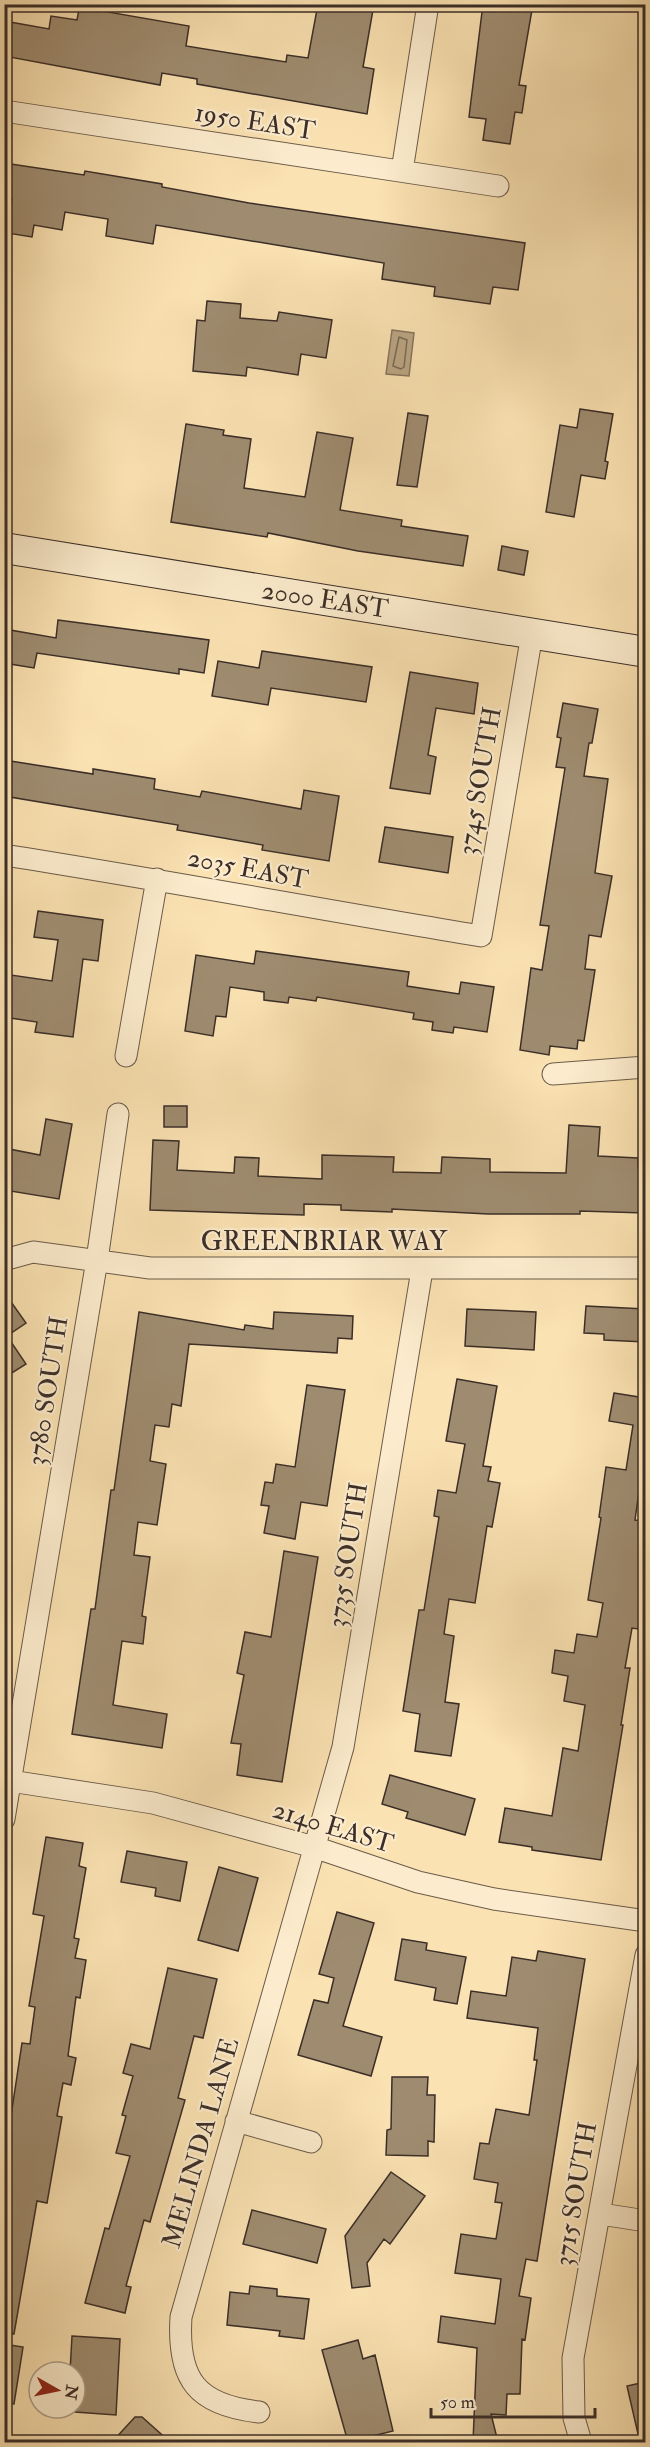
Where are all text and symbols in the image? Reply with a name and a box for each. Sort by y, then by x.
street label: 1950 EAST [192,97,318,147]
street label: 2000 EAST [259,574,391,626]
street label: 3745 SOUTH [451,704,509,858]
street label: 2035 EAST [185,842,311,896]
street label: GREENBRIAR WAY [201,1226,448,1258]
street label: 3780 SOUTH [20,1314,76,1468]
street label: 3735 SOUTH [321,1480,375,1630]
street label: 2140 EAST [269,1794,397,1860]
street label: MELINDA LANE [156,2034,246,2252]
street label: 3715 SOUTH [548,2119,604,2269]
north arrow [27,2360,87,2420]
scale bar [431,2381,594,2419]
text: N [60,2383,82,2401]
text: 50 m [440,2391,475,2414]

